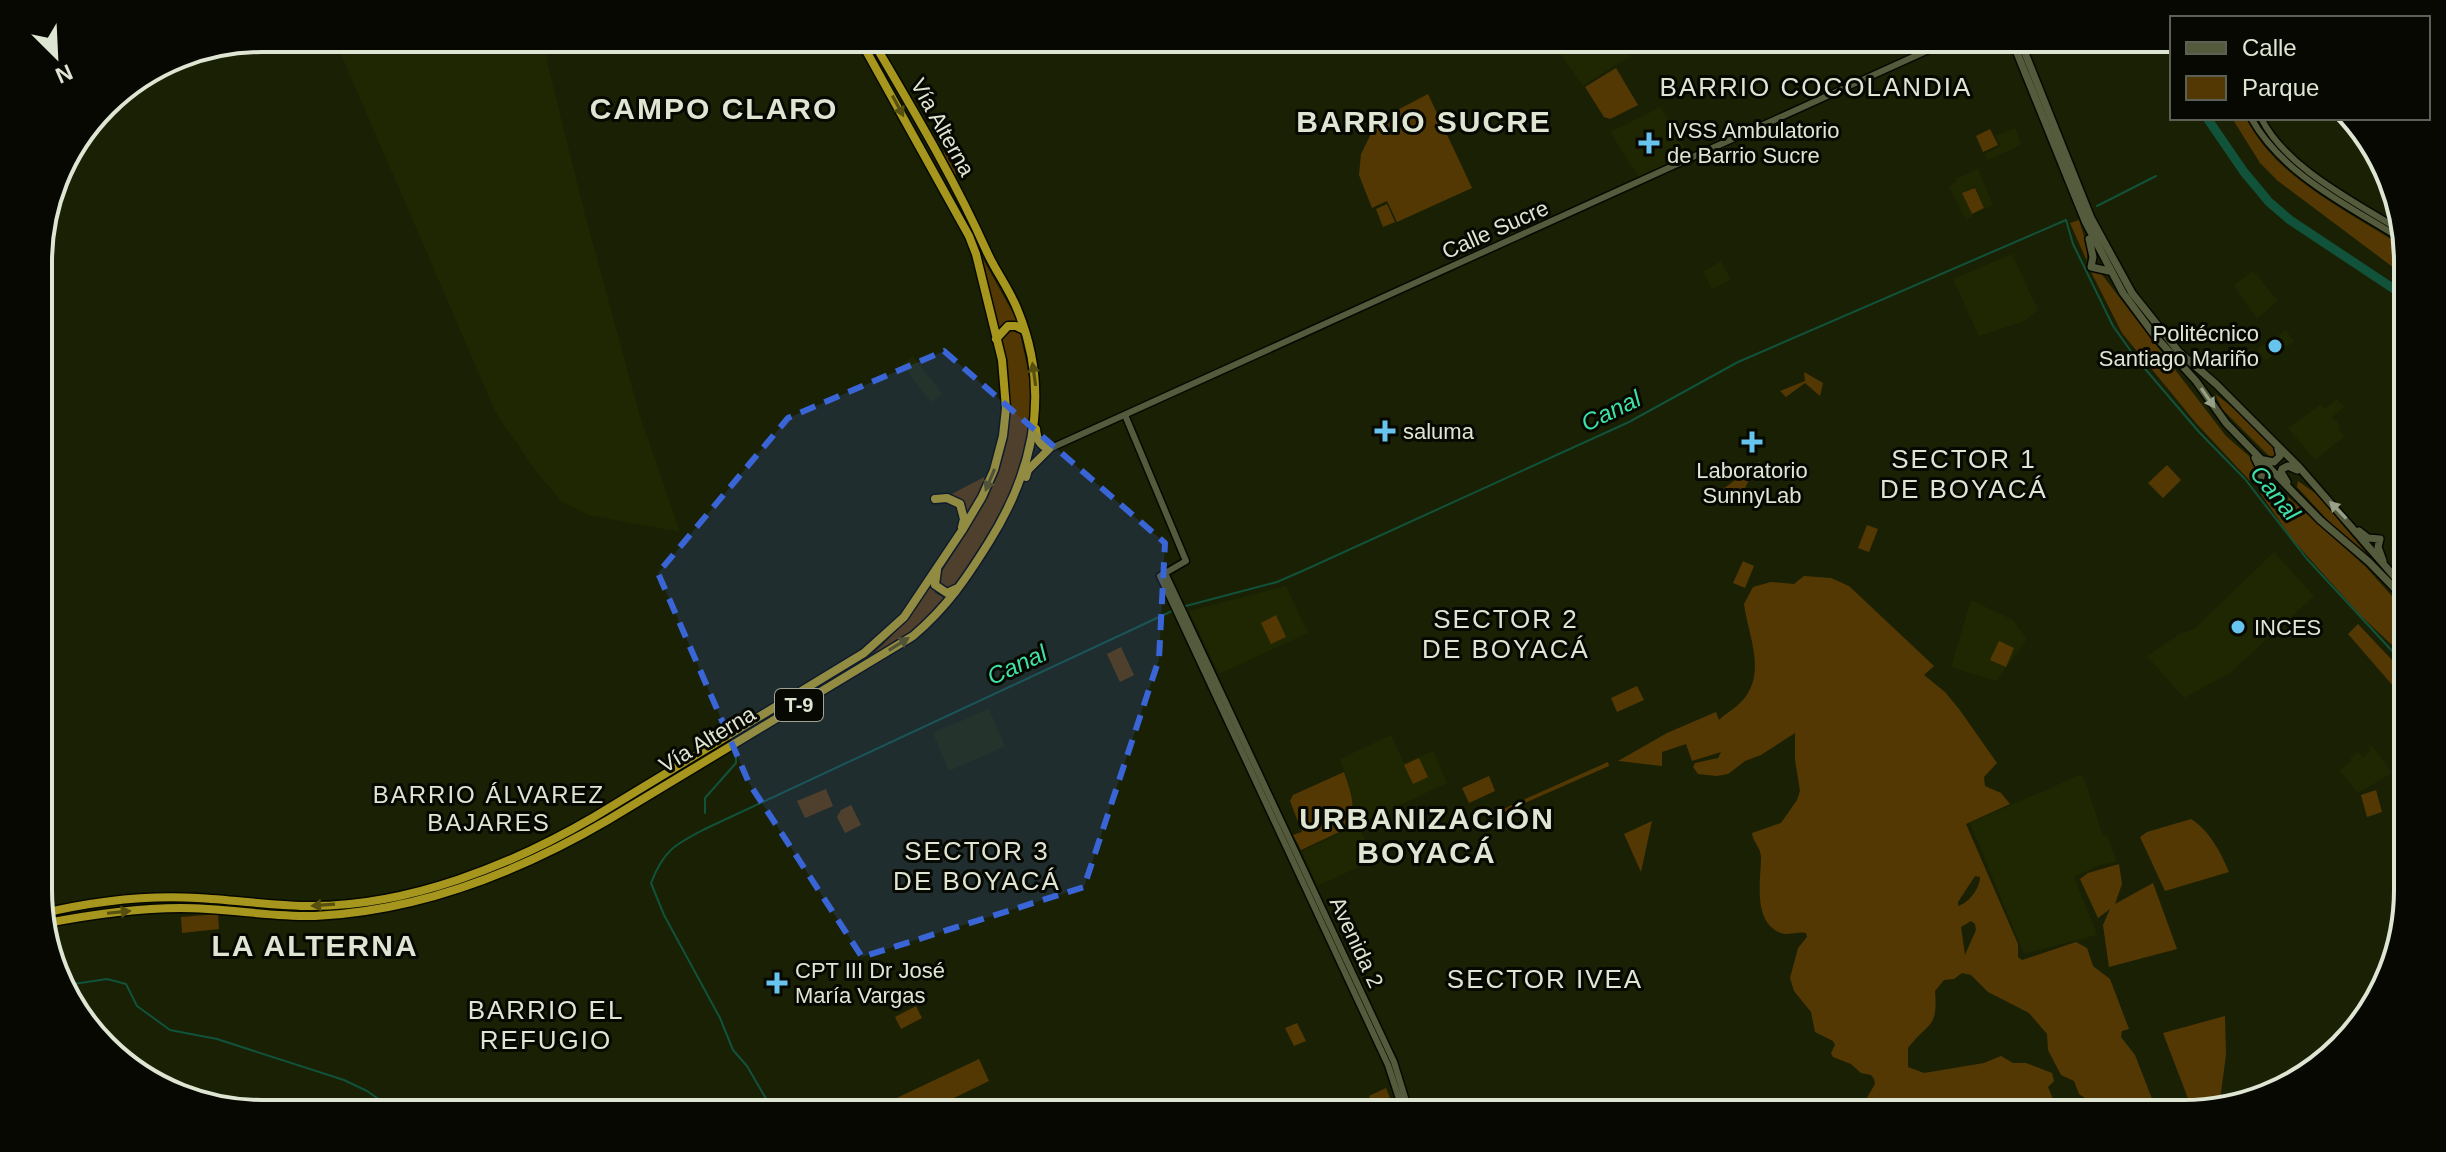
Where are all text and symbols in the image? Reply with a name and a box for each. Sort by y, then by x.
north arrow [16,16,96,96]
legend [2170,16,2430,120]
text: Calle [2242,34,2297,61]
text: N [52,59,76,88]
district label: BARRIO COCOLANDIA [1660,72,1972,102]
street label: Vía Alterna [906,74,980,181]
text: Parque [2242,74,2319,101]
district label: CAMPO CLARO [590,92,838,125]
one-way arrow [891,94,904,117]
district label: BARRIO SUCRE [1296,105,1552,138]
place label: IVSS Ambulatorio de Barrio Sucre [1667,118,1839,168]
marker: IVSS Ambulatorio de Barrio Sucre [1638,132,1660,154]
street label: Calle Sucre [1438,195,1552,264]
place label: Politécnico Santiago Mariño [2099,321,2259,371]
marker: Politécnico Santiago Mariño [2266,337,2284,355]
one-way arrow [1027,361,1040,386]
water label: Canal [1577,384,1645,436]
one-way arrow [2200,387,2215,408]
place label: saluma [1403,419,1475,444]
marker: saluma [1374,420,1396,442]
marker: Laboratorio SunnyLab [1741,431,1763,453]
district label: SECTOR 1 DE BOYACÁ [1880,444,2048,504]
place label: Laboratorio SunnyLab [1696,458,1808,508]
water label: Canal [2245,460,2306,526]
one-way arrow [983,468,996,492]
one-way arrow [2329,501,2347,520]
district label: SECTOR 2 DE BOYACÁ [1422,604,1590,664]
place label: INCES [2254,615,2321,640]
marker: INCES [2229,618,2247,636]
one-way arrow [888,638,910,652]
water label: Canal [983,639,1052,690]
road number: T-9 [775,689,823,721]
street label: Vía Alterna [655,701,760,778]
district label: BARRIO ÁLVAREZ BAJARES [373,781,605,836]
district label: URBANIZACIÓN BOYACÁ [1299,802,1555,869]
district label: SECTOR 3 DE BOYACÁ [893,836,1061,896]
street label: Avenida 2 [1325,893,1388,992]
one-way arrow [310,899,335,912]
one-way arrow [107,905,132,918]
district label: LA ALTERNA [211,929,419,962]
place label: CPT III Dr José María Vargas [795,958,945,1008]
district label: SECTOR IVEA [1447,964,1643,994]
marker: CPT III Dr José María Vargas [766,972,788,994]
district label: BARRIO EL REFUGIO [468,995,624,1055]

